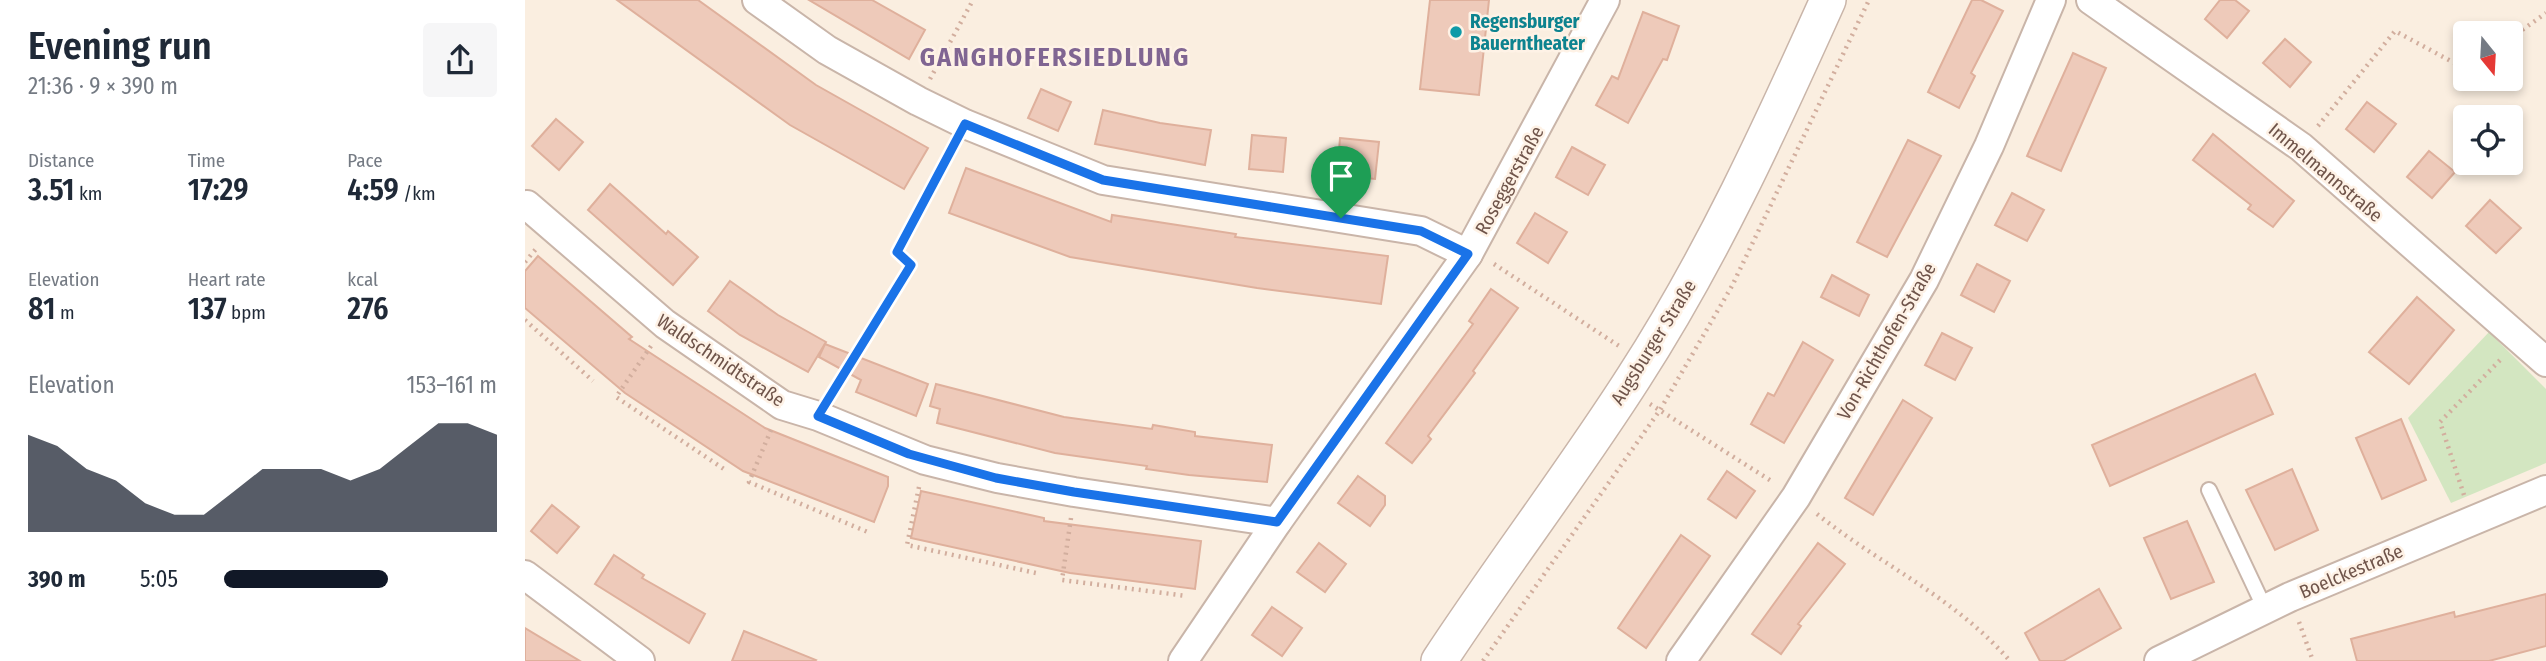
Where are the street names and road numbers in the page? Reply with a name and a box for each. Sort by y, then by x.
street label: Immelmannstraße [2264,118,2387,227]
street label: Roseggerstraße [1470,122,1549,238]
street label: Von-Richthofen-Straße [1832,259,1941,424]
street label: Augsburger Straße [1606,276,1701,409]
street label: Waldschmidtstraße [652,309,789,412]
street label: Boelckestraße [2296,539,2406,604]

